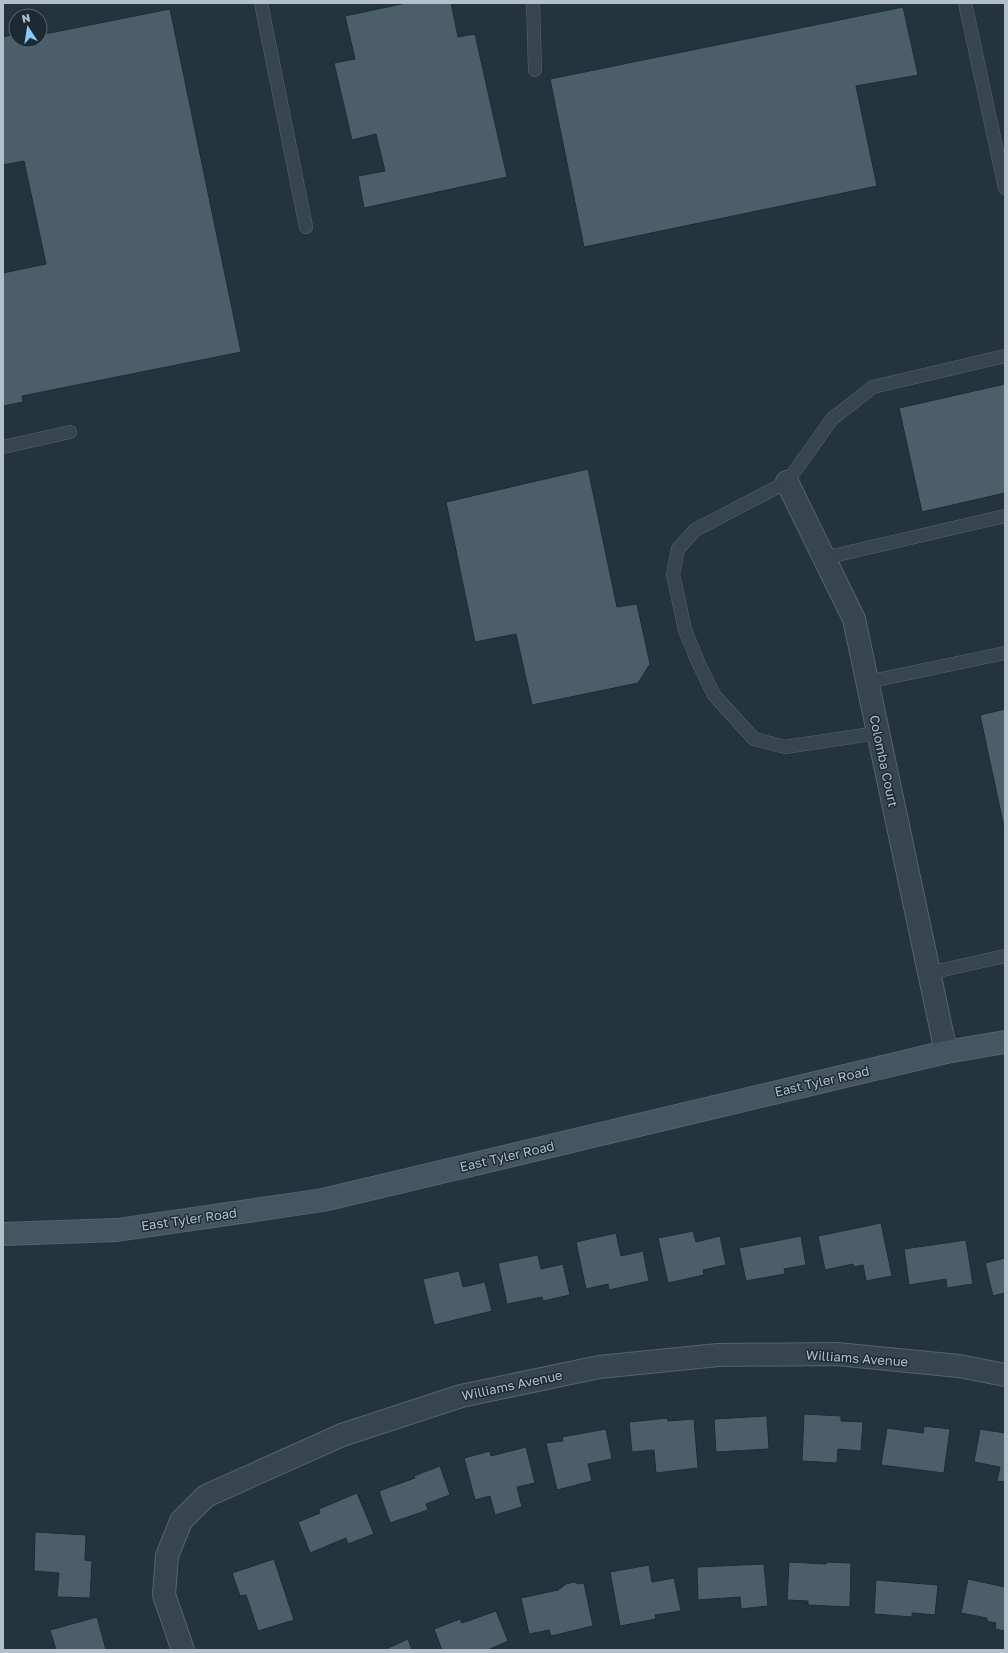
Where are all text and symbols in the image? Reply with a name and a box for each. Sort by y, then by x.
north arrow [8,8,48,48]
text: N [20,11,31,25]
street label: Colomba Court [866,714,902,808]
street label: East Tyler Road [773,1062,871,1100]
street label: East Tyler Road [458,1137,556,1175]
street label: East Tyler Road [140,1204,238,1234]
street label: Williams Avenue [805,1346,909,1370]
street label: Williams Avenue [460,1367,564,1403]

